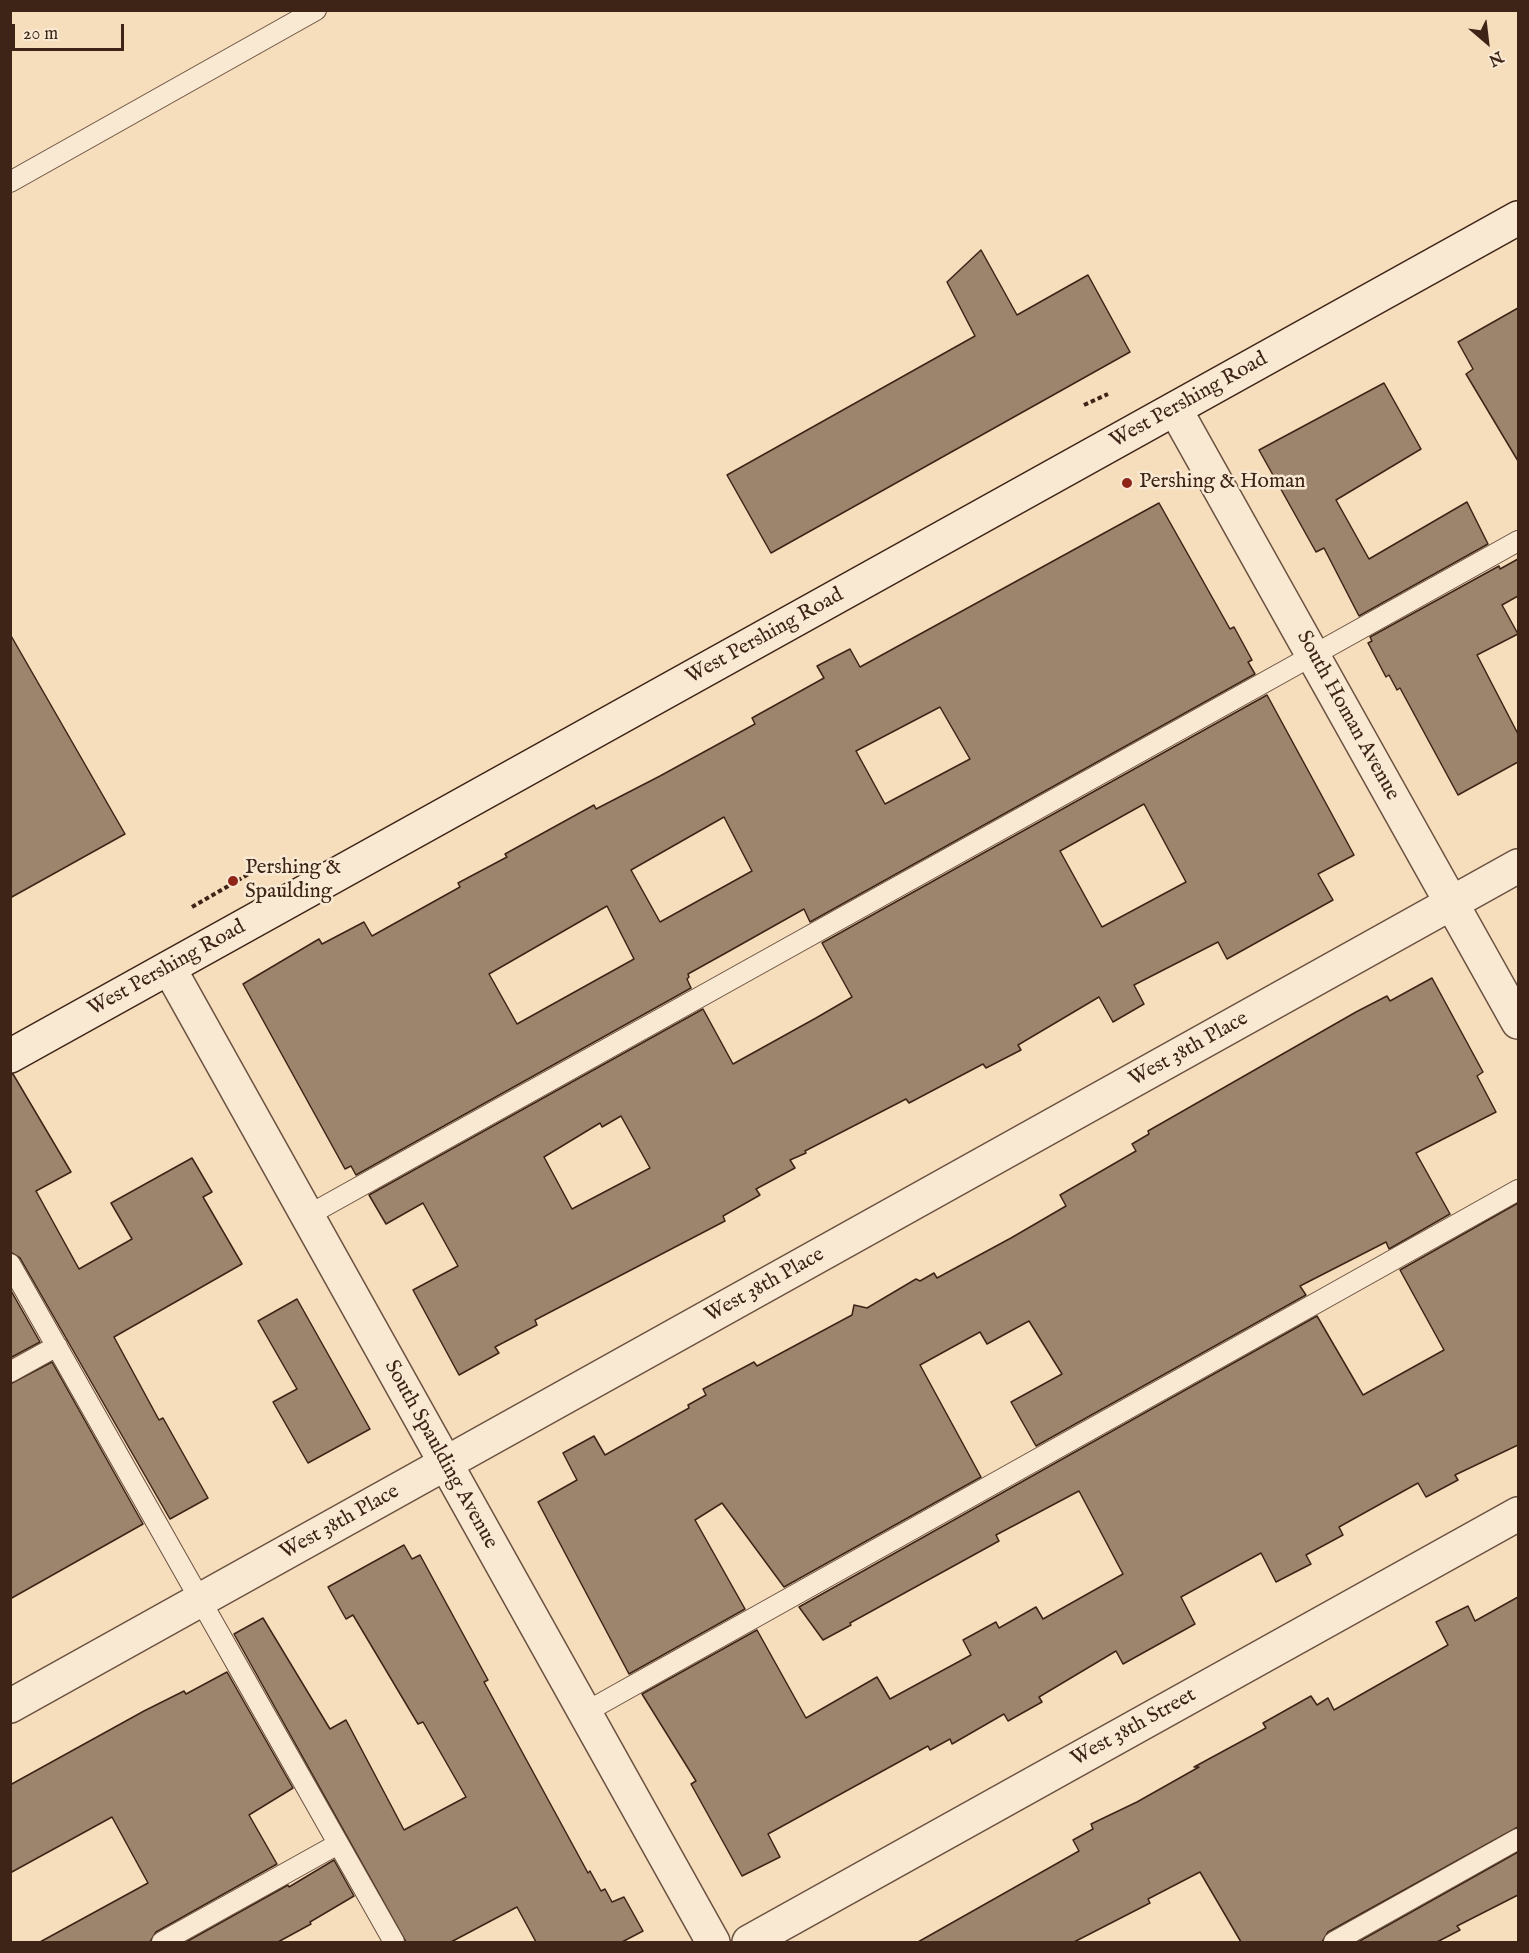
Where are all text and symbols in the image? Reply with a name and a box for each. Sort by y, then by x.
scale bar [15,12,128,50]
north arrow [1457,12,1517,72]
text: 20 m [23,23,58,46]
text: N [1485,46,1506,70]
street label: West Pershing Road [1106,347,1272,455]
place label: Pershing & Homan [1139,470,1305,496]
marker: Pershing & Homan [1120,476,1134,490]
street label: West Pershing Road [682,583,848,691]
street label: South Homan Avenue [1290,627,1404,805]
place label: Pershing & Spaulding [245,856,341,906]
marker: Pershing & Spaulding [226,874,240,888]
street label: West Pershing Road [84,915,250,1023]
street label: West 38th Place [1125,1007,1253,1093]
street label: West 38th Place [701,1243,829,1329]
street label: South Spaulding Avenue [378,1356,502,1554]
street label: West 38th Place [276,1480,404,1566]
street label: West 38th Street [1067,1683,1201,1773]

